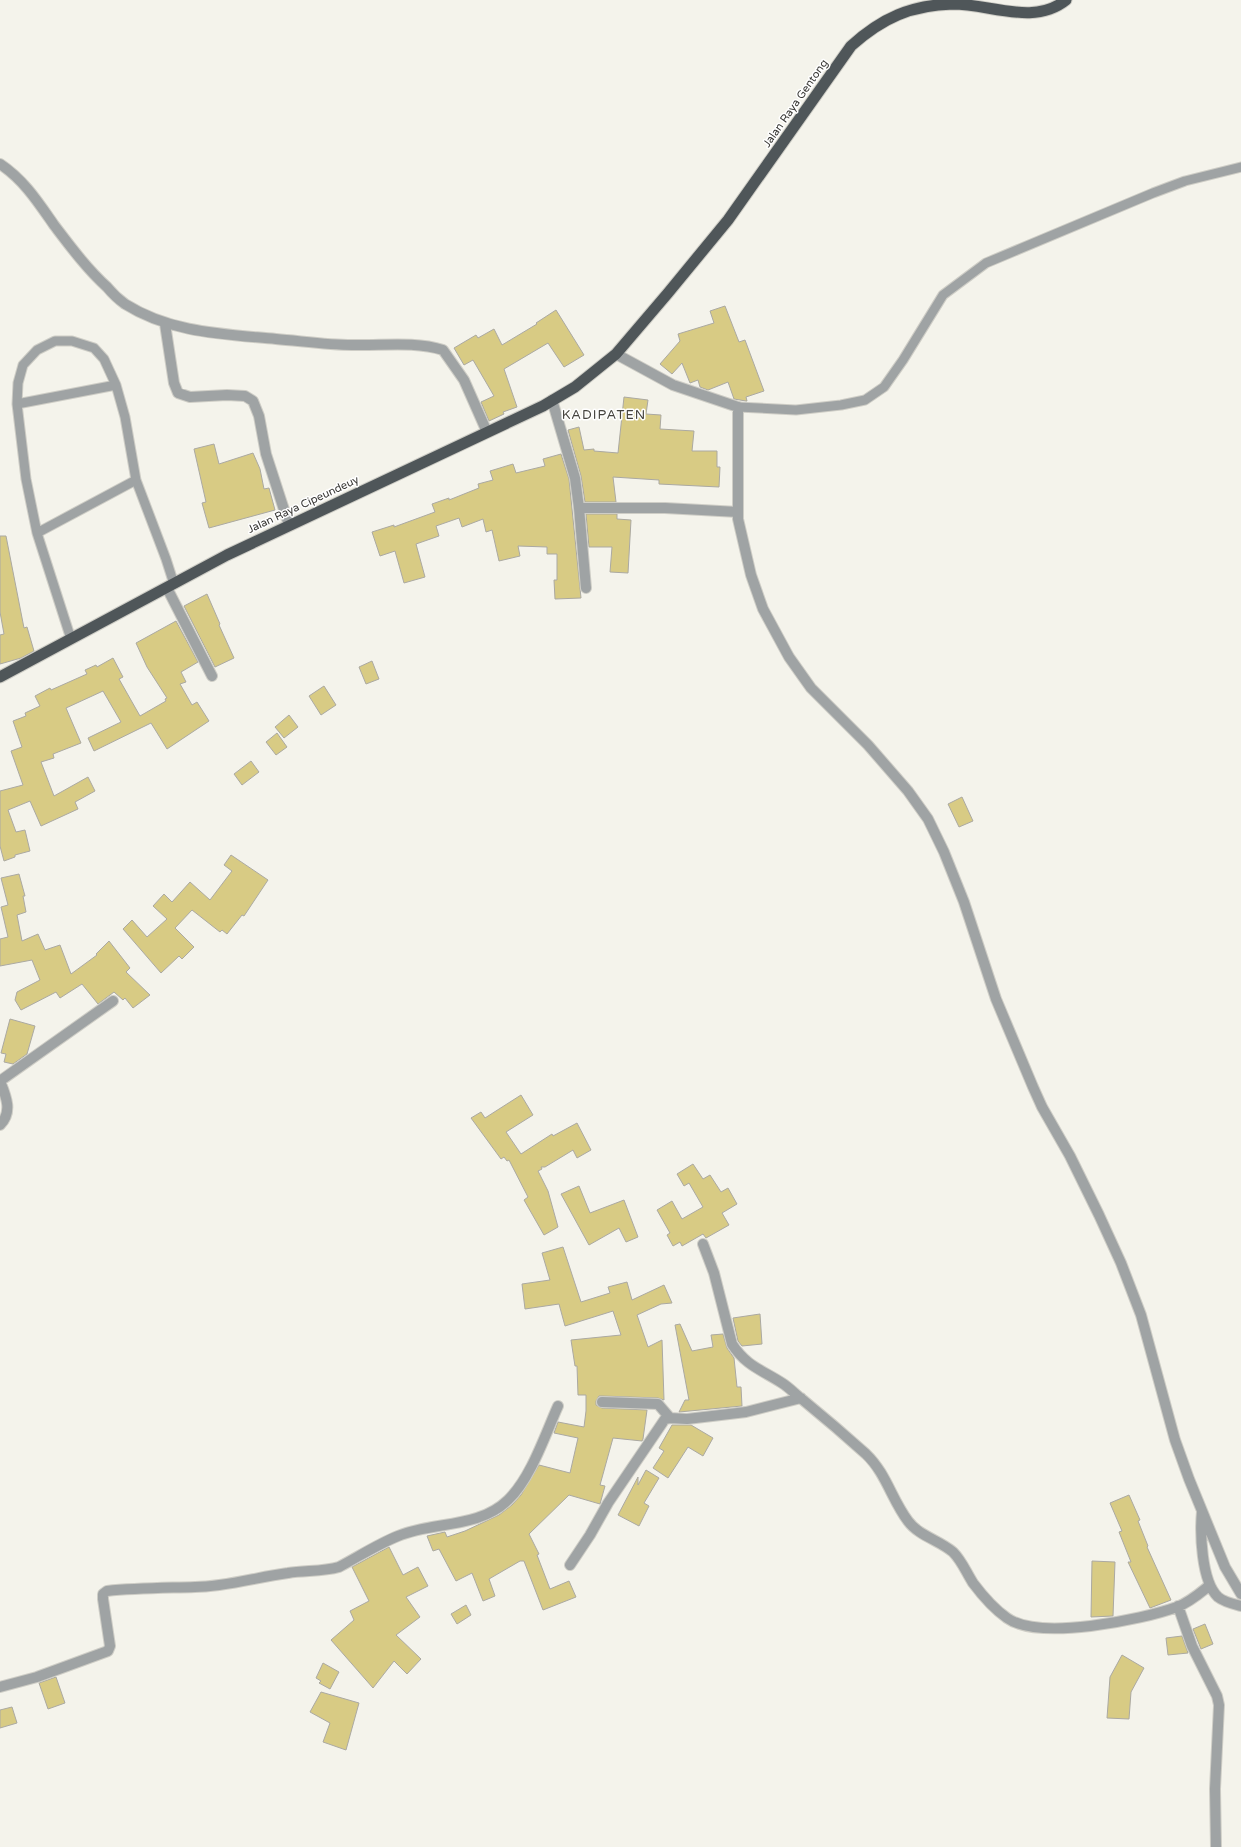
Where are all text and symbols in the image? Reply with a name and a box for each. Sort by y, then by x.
street label: Jalan Raya Gentong [760,57,831,150]
district label: KADIPATEN [562,407,646,423]
street label: Jalan Raya Cipeundeuy [245,473,361,536]

